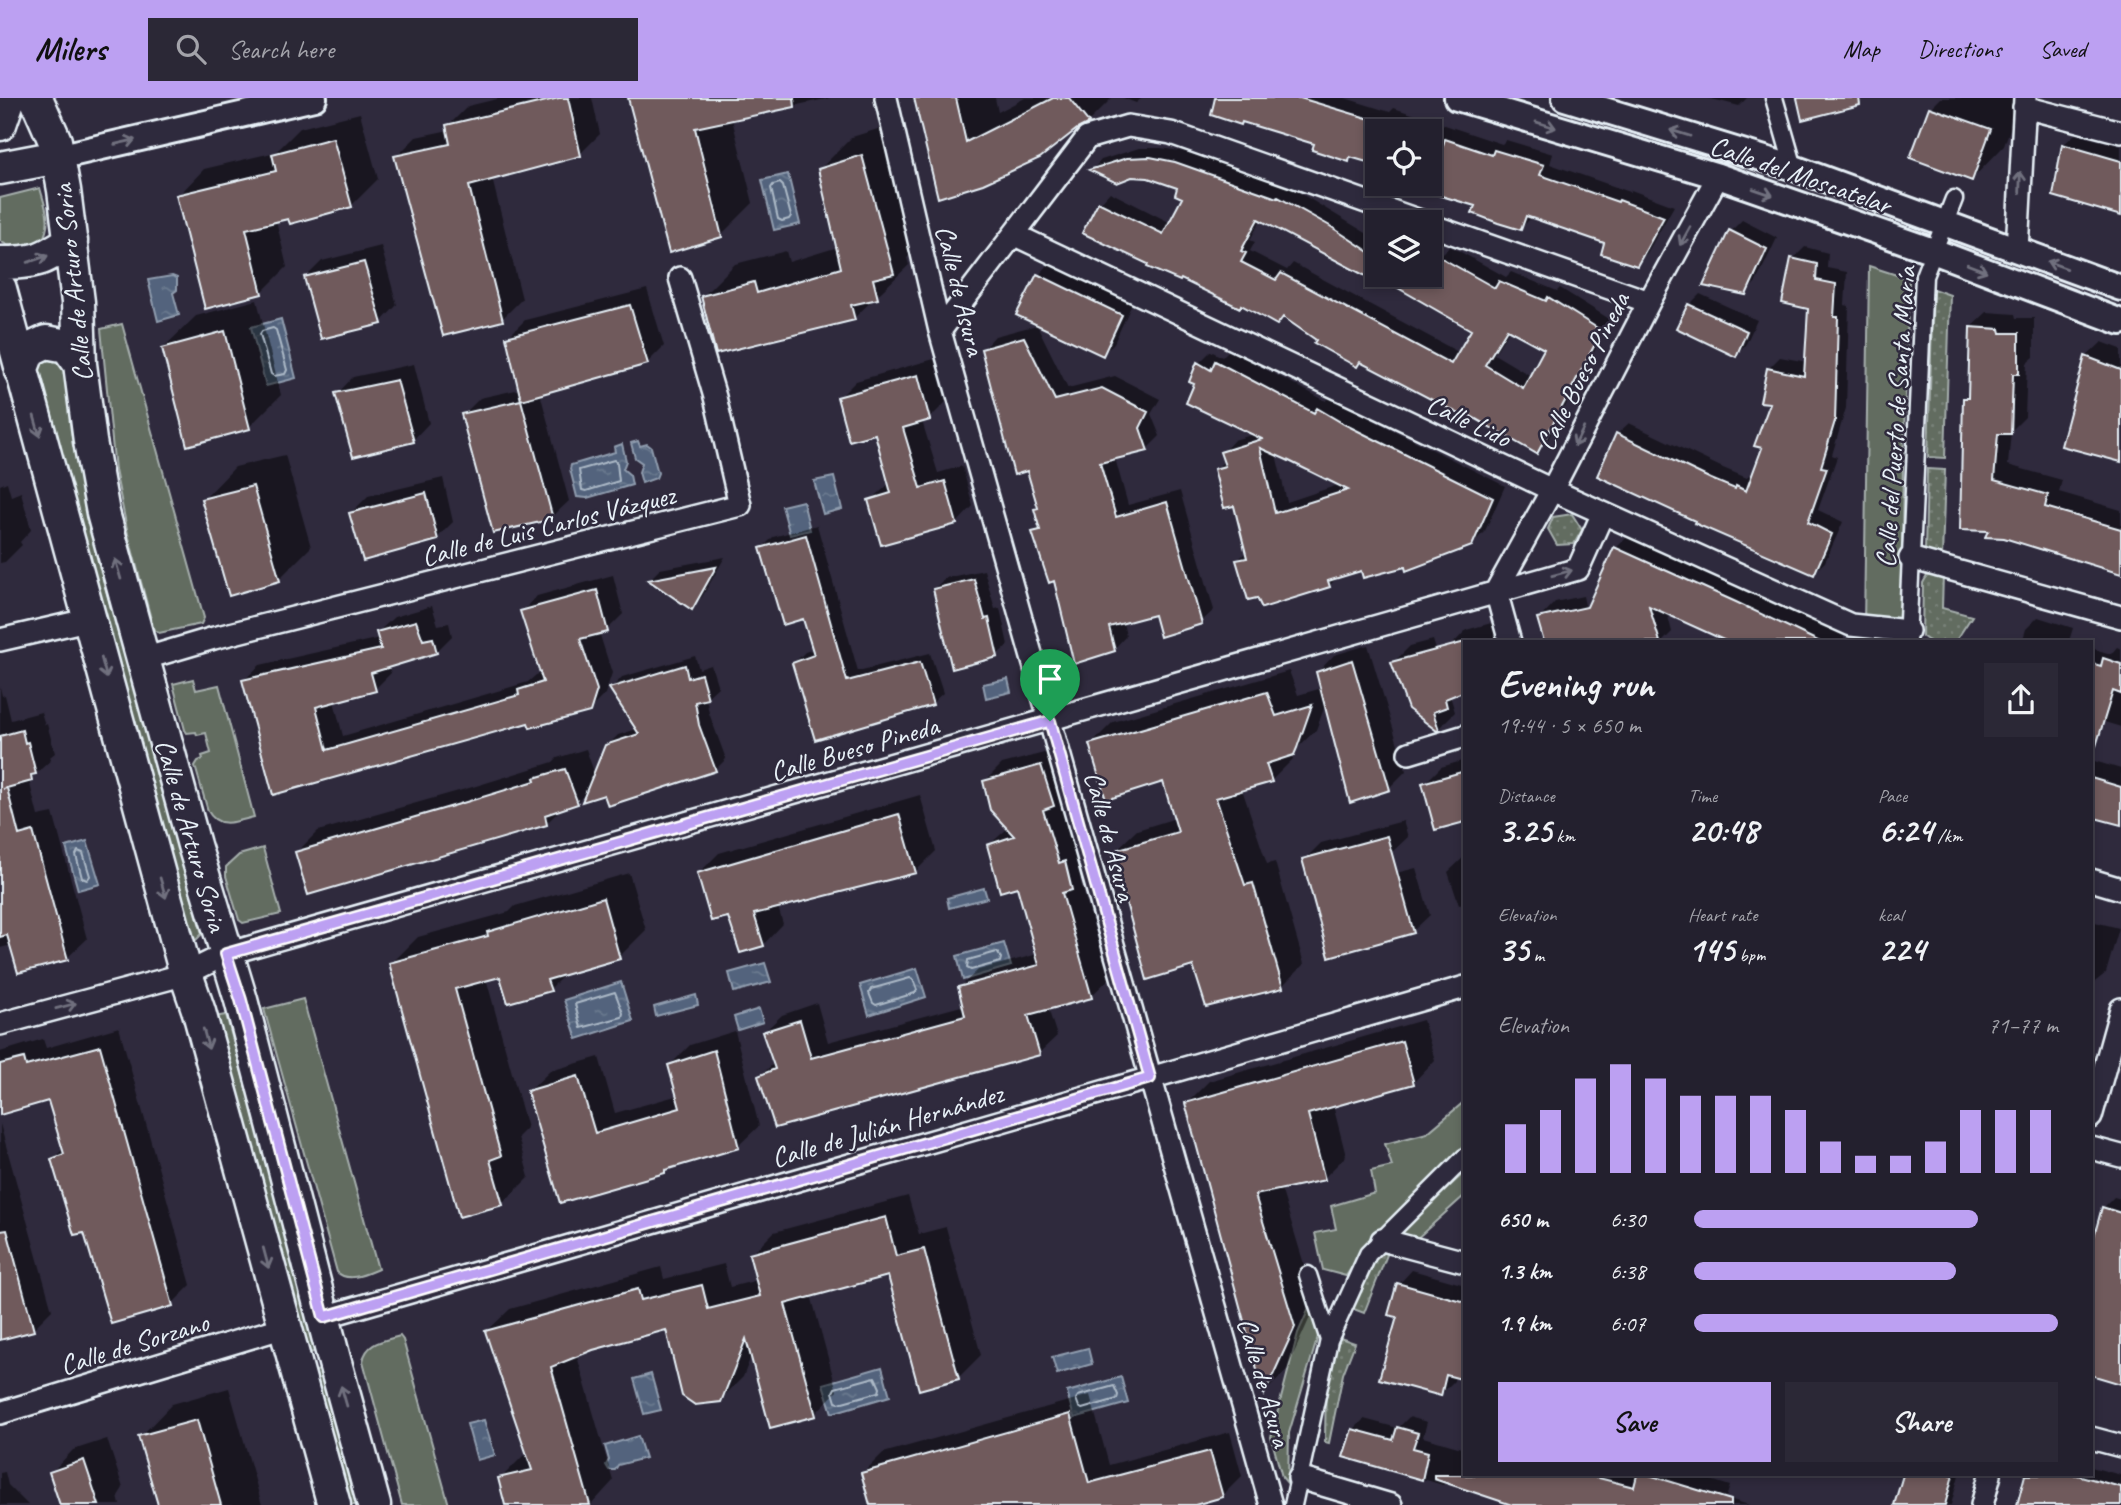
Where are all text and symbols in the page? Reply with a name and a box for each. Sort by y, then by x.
search box [148,18,638,81]
text: Milers [35,28,106,70]
icon: search [172,30,210,68]
text: Search here [228,33,334,66]
text: Map [1843,34,1880,64]
text: Directions [1918,34,2001,64]
text: Saved [2039,34,2086,64]
map controls [1365,119,1442,287]
button: locate [1365,119,1442,196]
one-way arrow [1534,119,1556,132]
one-way arrow [1670,126,1692,138]
street label: Calle del Moscatelar [1706,127,1898,222]
one-way arrow [113,135,136,148]
one-way arrow [2014,171,2027,194]
street label: Calle de Arturo Soria [45,181,100,383]
one-way arrow [1751,187,1773,199]
button: layers [1365,210,1442,287]
street label: Calle de Asura [927,222,994,360]
one-way arrow [1678,225,1691,246]
one-way arrow [26,252,48,264]
one-way arrow [2046,258,2068,270]
one-way arrow [1966,262,1988,275]
street label: Calle del Puerto de Santa María [1868,264,1924,569]
street label: Calle Bueso Pineda [1528,285,1638,456]
street label: Calle Lido [1421,386,1518,456]
one-way arrow [31,414,44,436]
one-way arrow [1572,427,1586,447]
street label: Calle de Luis Carlos Vázquez [418,477,681,574]
one-way arrow [111,559,124,581]
one-way arrow [1550,566,1573,579]
pin [1020,649,1080,721]
one-way arrow [98,657,111,679]
icon: arrive [1031,660,1069,698]
text: Evening run [1498,661,1654,708]
button: share [1984,663,2058,737]
street label: Calle Bueso Pineda [766,707,944,789]
text: 19:44 · 5 × 650 m [1498,711,1641,740]
street label: Calle de Arturo Soria [147,735,236,937]
street label: Calle de Asura [1076,768,1145,906]
text: Distance [1498,784,1555,808]
text: Time [1688,784,1717,808]
text: Pace [1878,784,1907,808]
text: 3.25 [1498,808,1552,853]
text: 20:48 [1688,808,1758,853]
text: 6:24 [1878,808,1933,853]
text: km [1552,824,1575,848]
text: /km [1933,824,1962,848]
one-way arrow [157,876,170,899]
text: Elevation [1498,903,1556,927]
text: Heart rate [1688,903,1757,927]
text: kcal [1878,903,1903,927]
text: 35 [1498,927,1529,972]
text: 145 [1688,927,1735,972]
text: 224 [1878,927,1925,972]
text: m [1529,943,1544,967]
text: bpm [1735,943,1765,967]
one-way arrow [54,999,77,1012]
text: Elevation [1498,1011,1569,1040]
text: 71–77 m [1988,1011,2058,1040]
one-way arrow [200,1027,213,1050]
street label: Calle de Julián Hernández [767,1075,1009,1175]
text: 650 m [1498,1205,1548,1234]
text: 6:30 [1610,1205,1646,1234]
one-way arrow [260,1247,273,1269]
text: 1.3 km [1498,1257,1552,1286]
text: 6:38 [1610,1257,1646,1286]
street label: Calle de Sorzano [56,1304,215,1383]
text: 1.9 km [1498,1309,1551,1338]
text: 6:07 [1610,1309,1646,1338]
street label: Calle de Asura [1229,1314,1300,1452]
button: Save [1498,1382,1771,1462]
button: Share [1785,1382,2058,1462]
one-way arrow [337,1385,350,1408]

